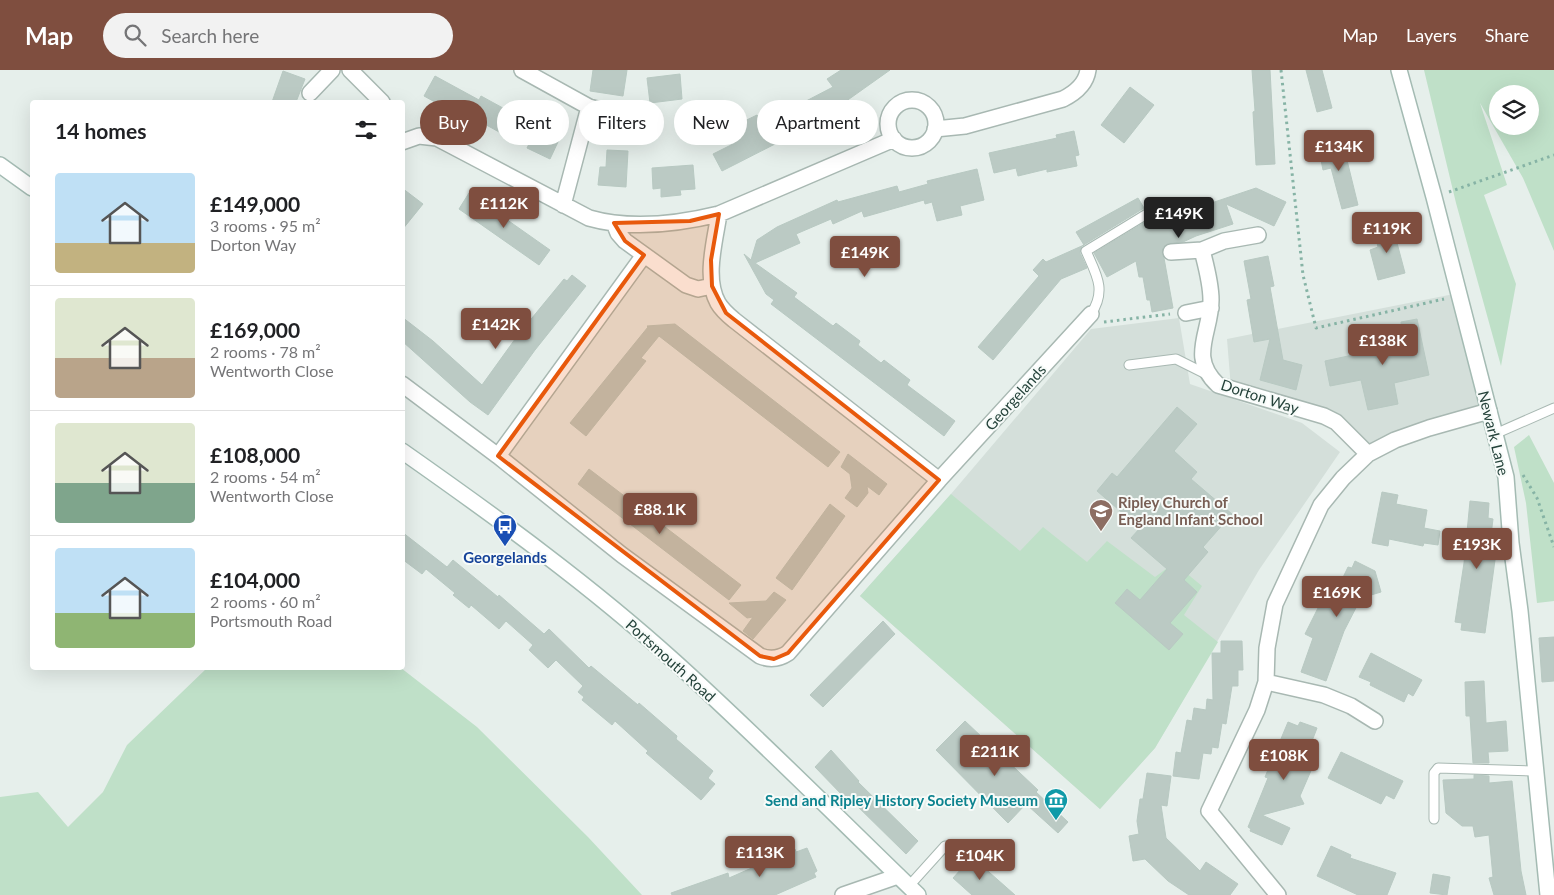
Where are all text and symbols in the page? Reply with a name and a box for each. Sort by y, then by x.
search box [103,13,453,58]
text: Map [25,21,73,50]
icon: search [121,21,149,49]
text: Search here [161,24,259,47]
text: Map [1342,24,1378,46]
text: Layers [1406,24,1457,46]
text: Share [1485,24,1529,46]
map controls [1489,85,1539,135]
button: layers [1489,85,1539,135]
chip: Buy [420,100,487,145]
chip: Rent [497,100,569,145]
chip: Filters [579,100,664,145]
chip: New [674,100,747,145]
chip: Apartment [757,100,878,145]
icon: filters [352,116,380,144]
text: 14 homes [55,118,146,143]
pin: £134K [1304,129,1374,172]
text: £134K [1315,136,1363,155]
pin: £112K [469,186,539,229]
text: £149,000 [210,191,300,216]
icon: home [95,193,155,253]
text: £112K [480,193,528,212]
pin: £149K [1144,196,1214,239]
text: £149K [1155,203,1203,222]
pin: £119K [1352,212,1422,254]
text: 3 rooms · 95 m² [210,216,321,235]
text: £119K [1363,218,1411,237]
text: Dorton Way [210,235,296,254]
pin: £149K [830,236,900,278]
text: £149K [841,242,889,261]
pin: £142K [461,308,531,350]
text: £142K [472,314,520,333]
text: £169,000 [210,317,300,342]
icon: home [95,318,155,378]
pin: £138K [1348,324,1418,366]
text: £138K [1359,330,1407,349]
text: 2 rooms · 78 m² [210,342,321,361]
street label: Georgelands [981,360,1049,434]
text: Wentworth Close [210,361,334,380]
street label: Dorton Way [1219,375,1301,417]
street label: Newark Lane [1475,389,1513,477]
text: £108,000 [210,442,300,467]
icon: home [95,443,155,503]
text: 2 rooms · 54 m² [210,467,321,486]
text: Wentworth Close [210,486,334,505]
pin: £88.1K [619,492,701,535]
place label: Ripley Church of England Infant School [1118,493,1263,528]
school or university icon: Ripley Church of England Infant School [1088,498,1114,532]
text: £88.1K [634,499,686,518]
bus stop icon: Georgelands [492,513,518,547]
pin: £193K [1442,528,1512,570]
text: £193K [1453,534,1501,553]
place label: Georgelands [463,548,547,566]
text: £104,000 [210,567,300,592]
icon: home [95,568,155,628]
pin: £169K [1302,576,1372,618]
text: £169K [1313,582,1361,601]
text: 2 rooms · 60 m² [210,592,321,611]
text: Portsmouth Road [210,611,332,630]
street label: Portsmouth Road [622,615,720,705]
pin: £211K [960,734,1030,777]
pin: £108K [1249,738,1319,781]
text: £211K [971,741,1019,760]
text: £108K [1260,745,1308,764]
museum icon: Send and Ripley History Society Museum [1043,787,1069,821]
place label: Send and Ripley History Society Museum [765,791,1038,809]
pin: £113K [725,836,795,878]
pin: £104K [945,838,1015,881]
text: £113K [736,842,784,861]
text: £104K [956,845,1004,864]

